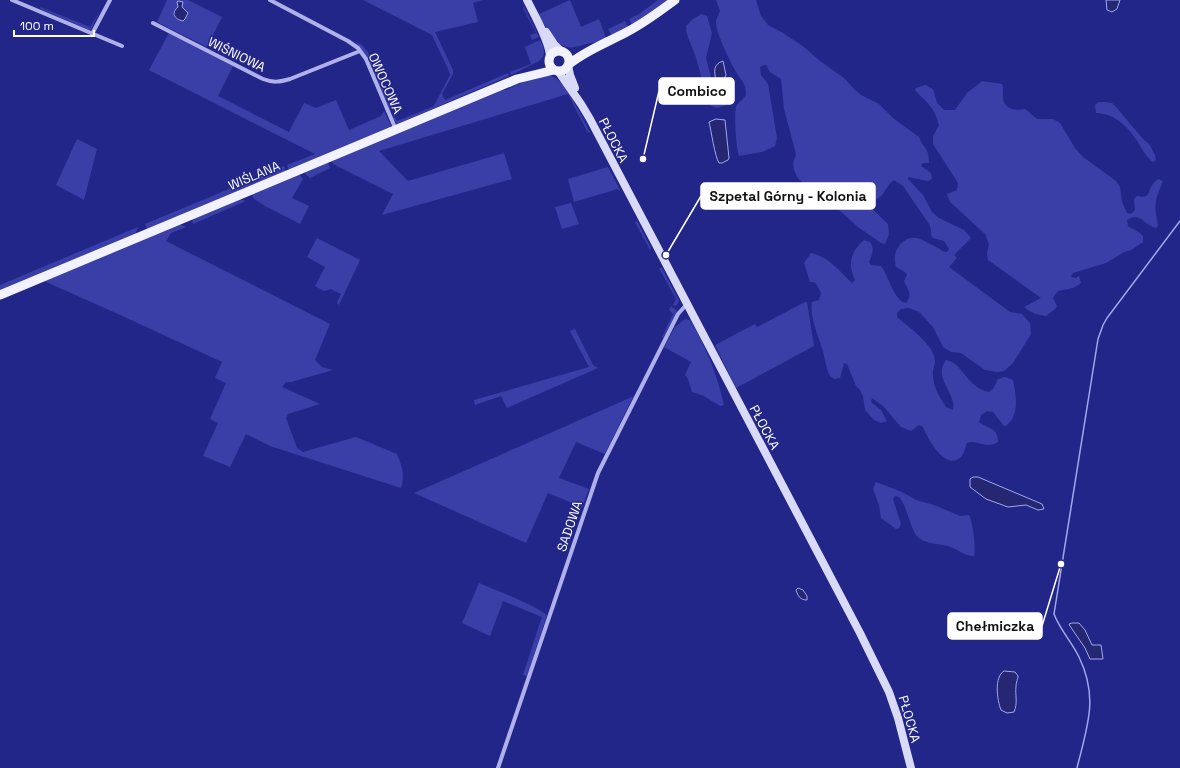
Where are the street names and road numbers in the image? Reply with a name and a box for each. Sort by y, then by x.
street label: WIŚNIOWA [205,33,268,76]
street label: OWOCOWA [365,50,406,116]
street label: PŁOCKA [595,115,632,166]
street label: WIŚLANA [226,157,283,194]
street label: PŁOCKA [746,402,783,453]
street label: SADOWA [553,499,586,554]
street label: PŁOCKA [895,693,924,745]

